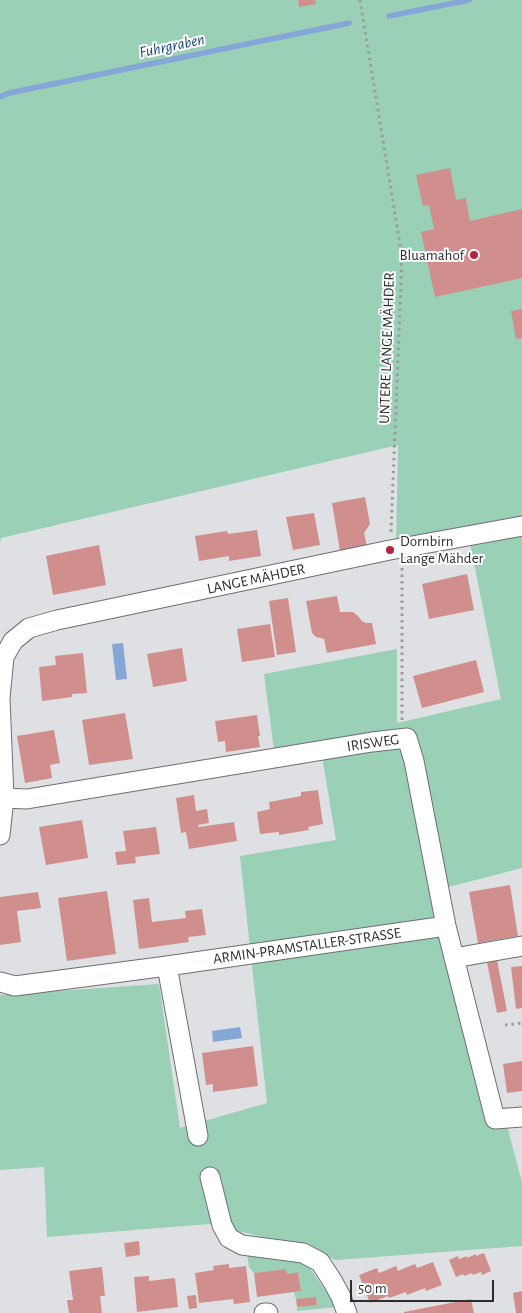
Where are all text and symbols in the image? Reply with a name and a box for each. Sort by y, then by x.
water label: Fuhrgraben [138,30,206,62]
place label: Bluamahof [399,246,464,264]
marker: Bluamahof [468,249,480,261]
street label: UNTERE LANGE MÄHDER [375,272,399,424]
place label: Dornbirn Lange Mähder [400,532,483,567]
marker: Dornbirn Lange Mähder [384,544,396,556]
street label: LANGE MÄHDER [205,560,307,598]
street label: IRISWEG [346,730,400,756]
street label: ARMIN-PRAMSTALLER-STRASSE [212,924,402,968]
scale bar [352,1270,496,1302]
text: 50 m [358,1281,387,1296]

